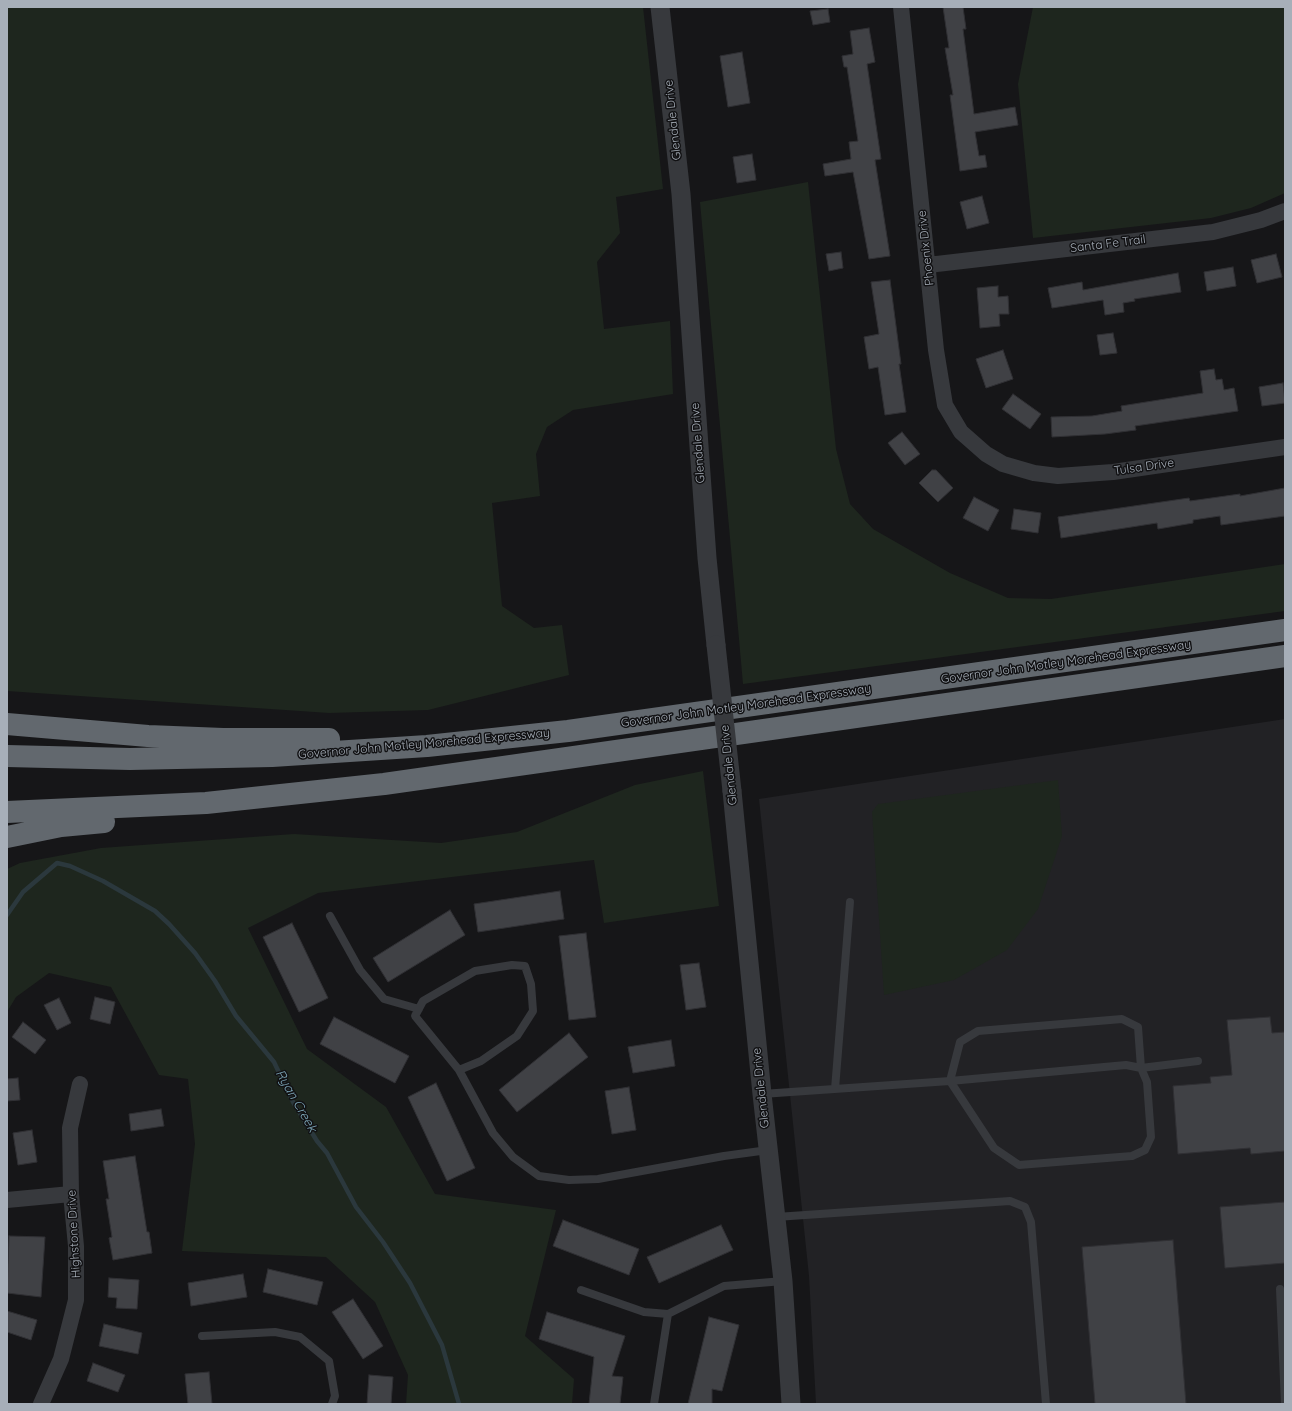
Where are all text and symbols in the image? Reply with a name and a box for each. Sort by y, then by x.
street label: Glendale Drive [662,79,684,161]
street label: Phoenix Drive [915,210,937,286]
street label: Santa Fe Trail [1069,232,1147,256]
street label: Glendale Drive [688,402,708,484]
street label: Tulsa Drive [1113,456,1175,478]
street label: Governor John Motley Morehead Expressway [940,637,1192,687]
street label: Governor John Motley Morehead Expressway [620,681,872,731]
street label: Glendale Drive [718,724,740,806]
street label: Governor John Motley Morehead Expressway [298,726,550,762]
street label: Glendale Drive [750,1047,772,1129]
water label: Ryan Creek [272,1067,320,1135]
street label: Highstone Drive [64,1190,84,1278]

